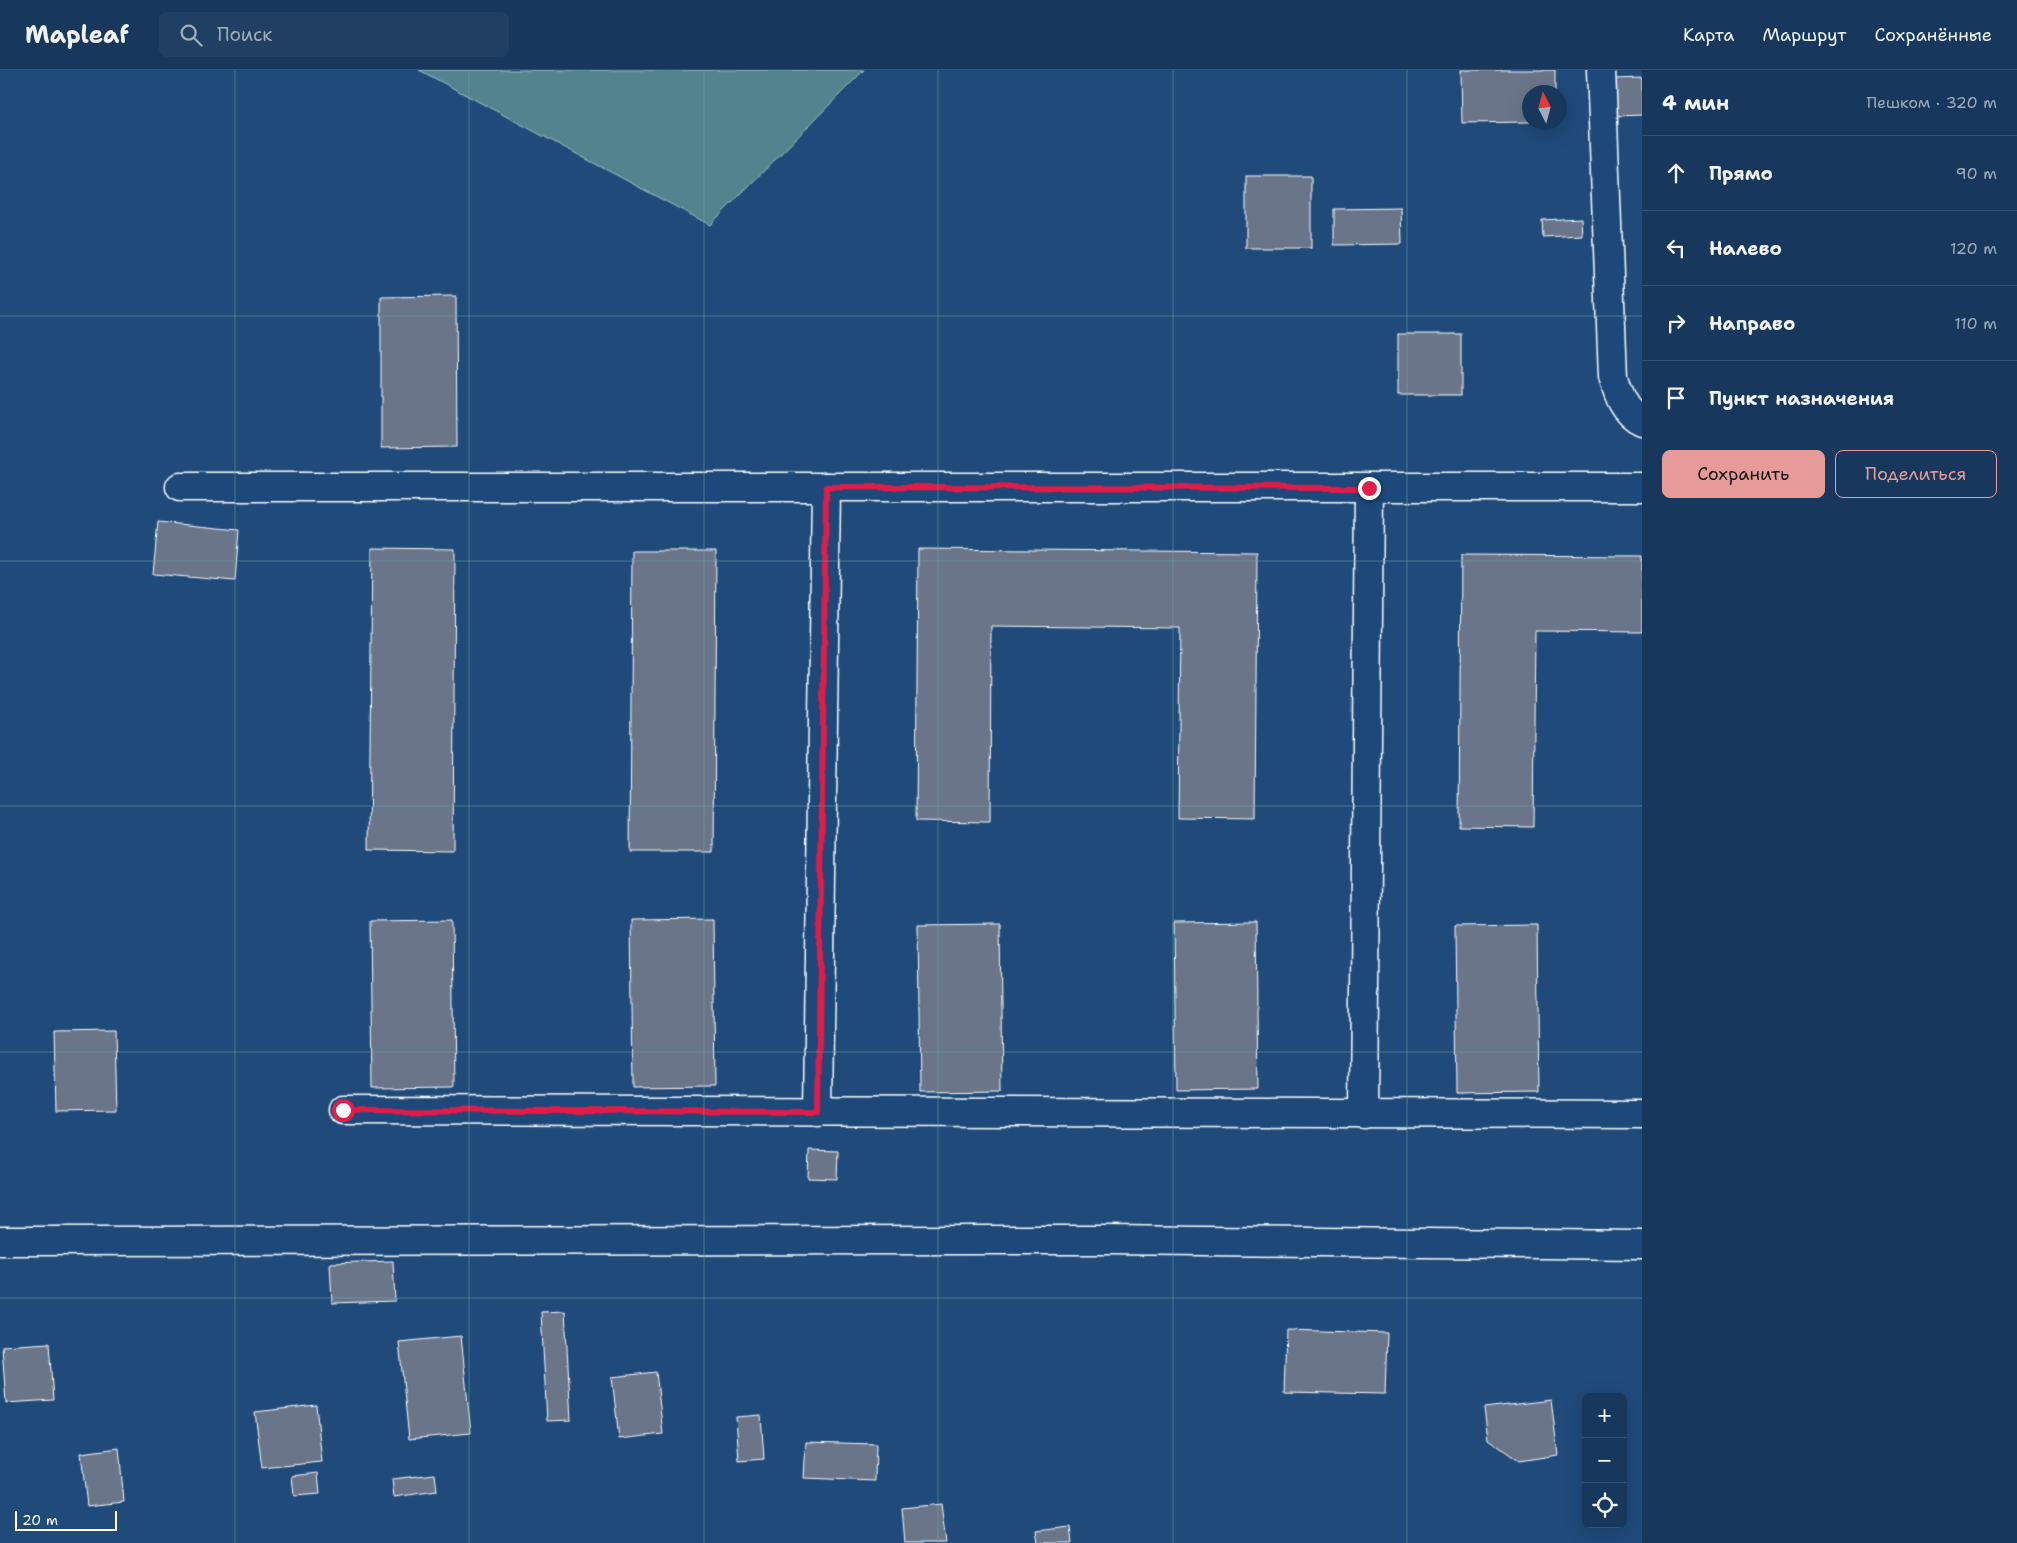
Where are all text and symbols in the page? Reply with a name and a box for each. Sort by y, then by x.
search box [159,12,509,57]
text: Mapleaf [25,19,129,51]
icon: search [177,21,205,49]
text: Поиск [217,22,272,47]
text: Карта [1683,23,1734,47]
text: Маршрут [1762,23,1846,47]
text: Сохранённые [1874,23,1992,47]
north arrow [1522,85,1567,130]
text: 4 мин [1662,89,1729,117]
text: Пешком · 320 m [1866,92,1997,113]
icon: ahead [1662,159,1690,187]
text: Прямо [1709,161,1773,186]
text: 90 m [1956,163,1997,184]
icon: left [1662,234,1690,262]
text: Налево [1709,236,1782,261]
text: 120 m [1950,238,1997,259]
icon: right [1662,309,1690,337]
text: Направо [1709,311,1795,336]
text: 110 m [1954,313,1997,334]
icon: arrive [1662,384,1690,412]
text: Пункт назначения [1709,386,1894,411]
button: Сохранить [1662,450,1825,498]
button: Поделиться [1835,450,1997,498]
route end [1358,477,1381,500]
route start [332,1099,355,1122]
map controls [1582,1393,1627,1528]
button: + [1582,1393,1627,1438]
button: − [1582,1438,1627,1483]
button: locate [1582,1483,1627,1528]
scale bar [15,1508,118,1531]
text: 20 m [22,1511,58,1529]

